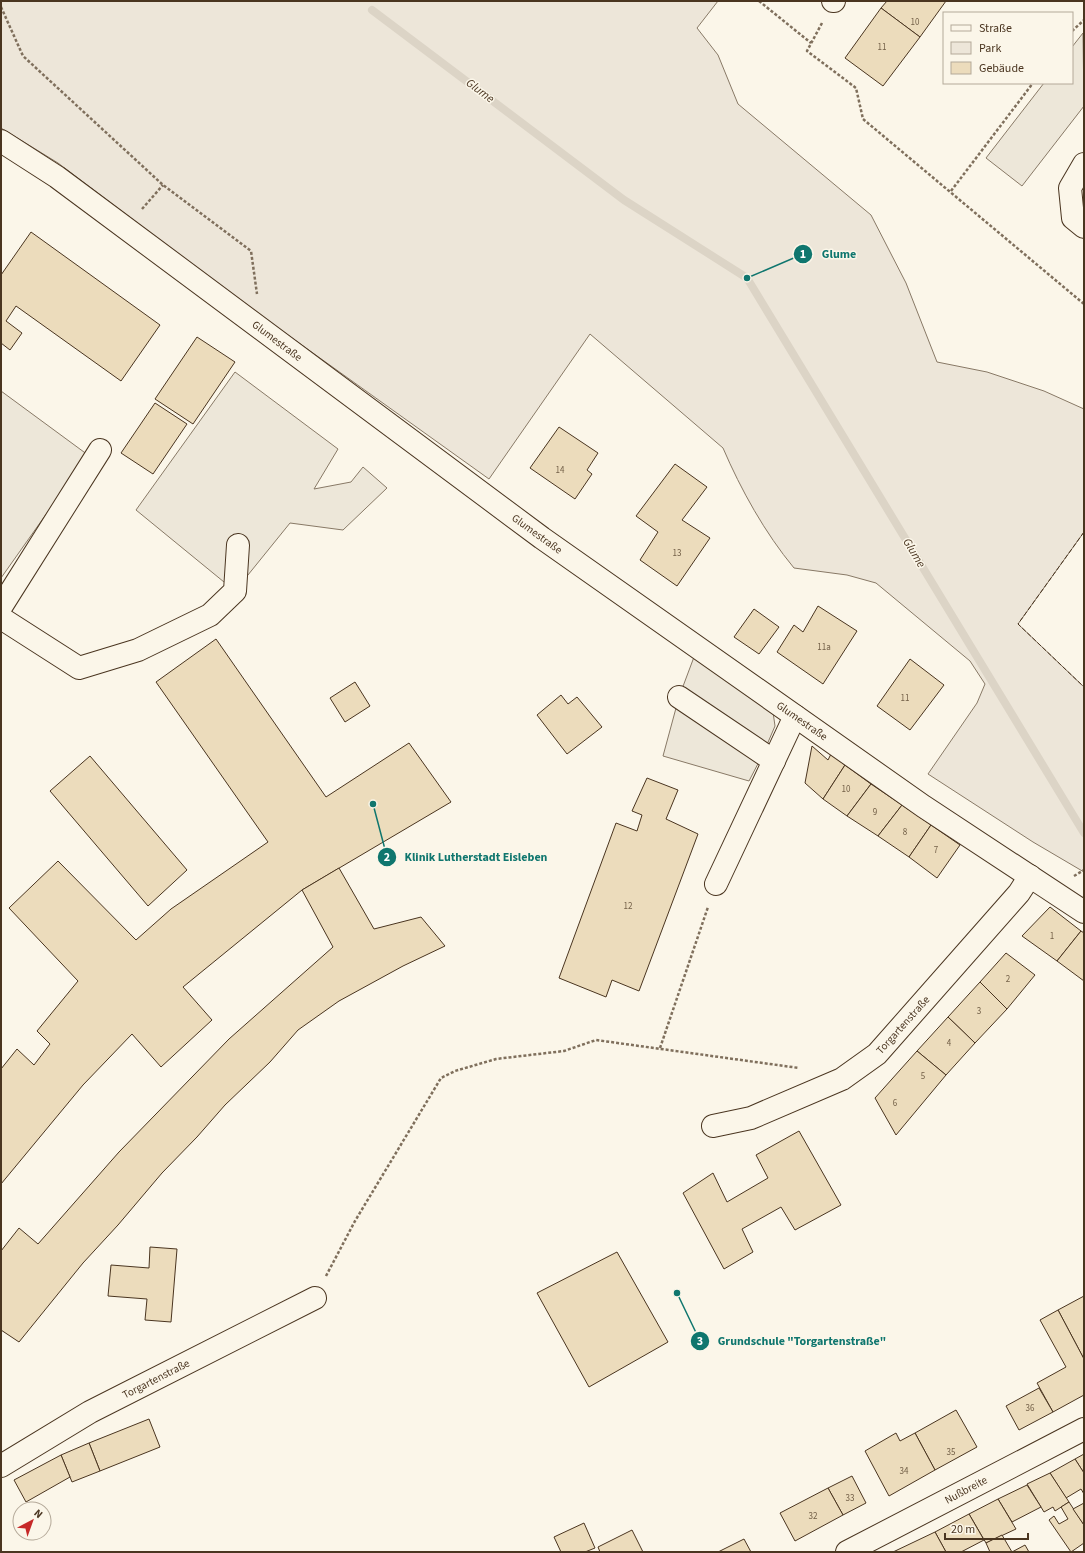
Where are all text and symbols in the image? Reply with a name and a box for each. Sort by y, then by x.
legend [943,12,1073,84]
house number: 10 [911,16,920,29]
text: Straße [979,20,1012,37]
text: Park [979,40,1001,57]
house number: 11 [878,41,886,54]
text: Gebäude [979,60,1024,77]
water label: Glume [462,75,498,107]
callout: Glume [793,242,864,266]
text: 1 [800,246,806,263]
text: Glume [822,246,856,263]
street label: Glumestraße [249,317,306,365]
house number: 14 [556,464,565,477]
street label: Glumestraße [509,511,566,558]
water label: Glume [899,535,930,571]
house number: 13 [673,547,682,560]
house number: 11a [817,641,831,654]
house number: 11 [901,692,909,705]
street label: Glumestraße [773,698,831,744]
house number: 10 [842,783,851,796]
house number: 9 [873,806,878,819]
house number: 8 [903,826,908,839]
house number: 7 [934,844,939,857]
callout: Klinik Lutherstadt Eisleben [377,845,556,869]
text: 2 [384,849,390,866]
text: Klinik Lutherstadt Eisleben [405,849,548,866]
house number: 12 [624,900,633,913]
house number: 1 [1050,930,1054,943]
house number: 2 [1006,973,1011,986]
street label: Torgartenstraße [873,992,934,1057]
house number: 3 [977,1005,982,1018]
house number: 4 [947,1037,952,1050]
house number: 5 [921,1070,926,1083]
house number: 6 [893,1097,898,1110]
callout: Grundschule "Torgartenstraße" [690,1329,894,1353]
text: 3 [697,1333,703,1350]
text: Grundschule "Torgartenstraße" [718,1333,886,1350]
street label: Torgartenstraße [120,1355,193,1402]
house number: 36 [1026,1402,1035,1415]
house number: 35 [947,1446,956,1459]
house number: 34 [900,1465,909,1478]
street label: Nußbreite [942,1472,990,1508]
house number: 33 [846,1492,855,1505]
north arrow [12,1501,52,1541]
text: N [31,1506,46,1522]
house number: 32 [809,1510,818,1523]
scale bar [945,1515,1028,1541]
text: 20 m [951,1521,975,1538]

